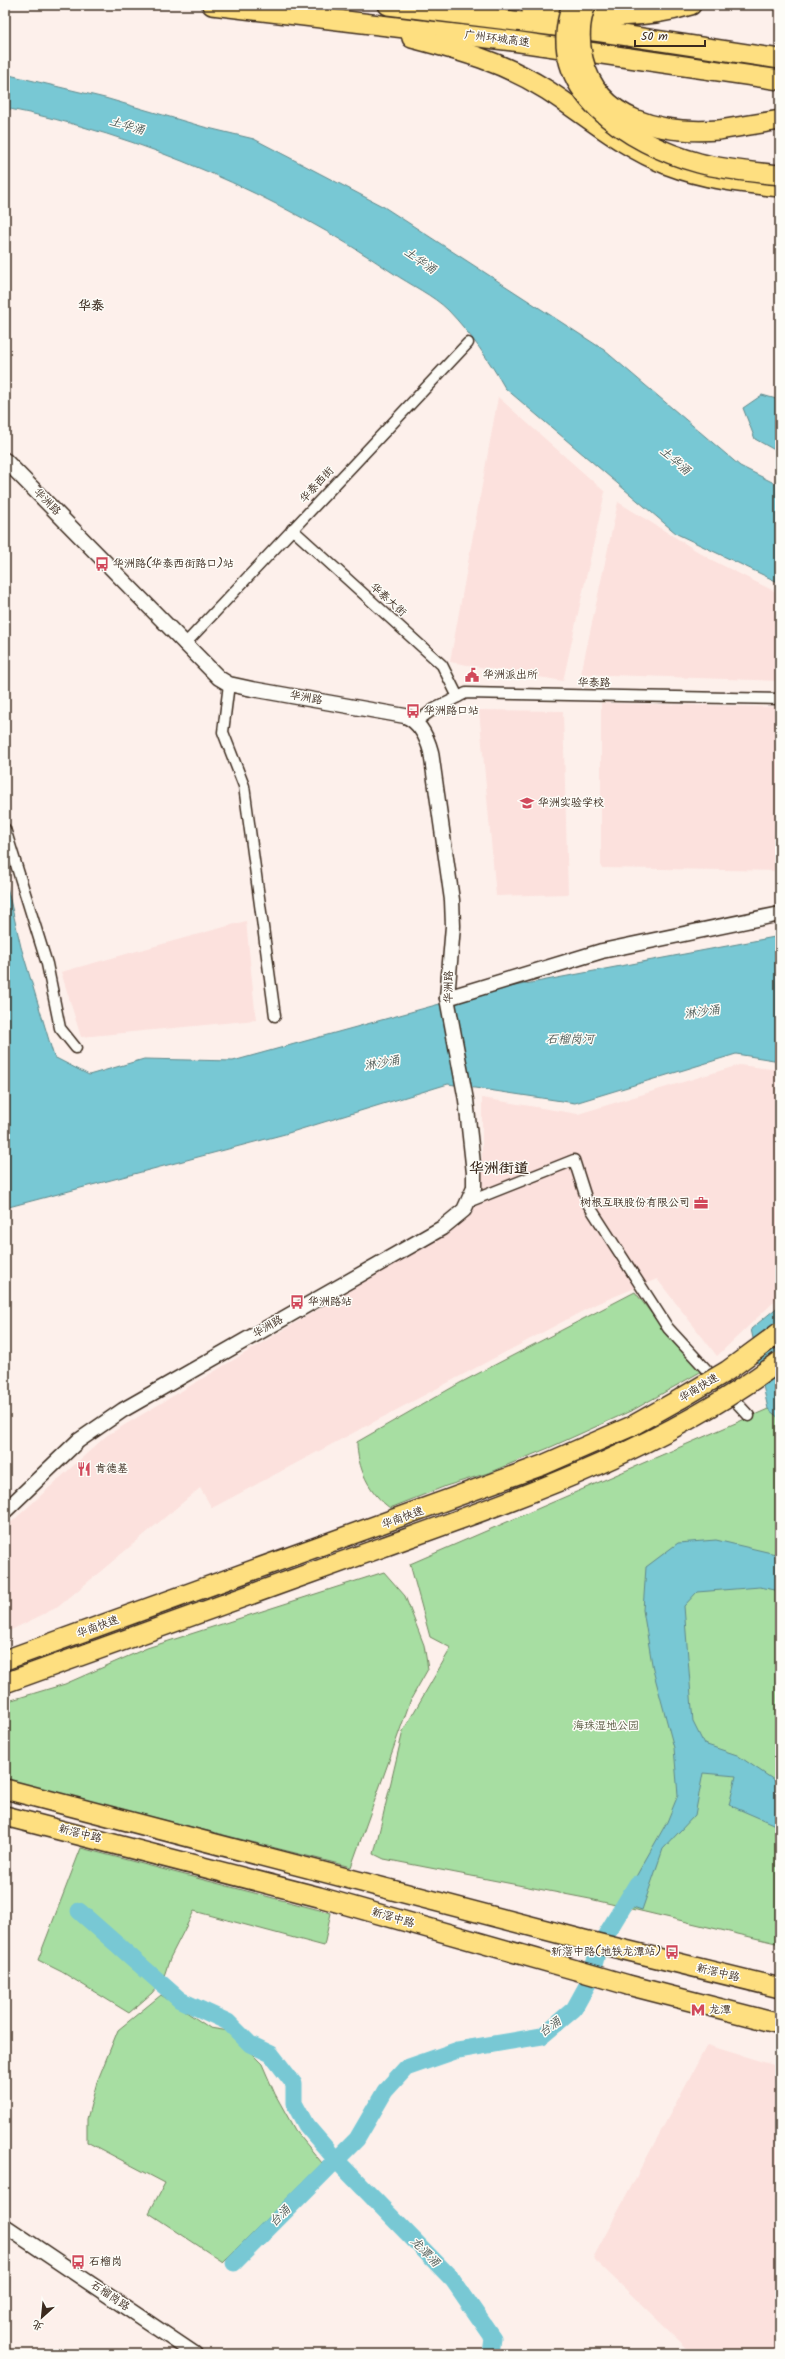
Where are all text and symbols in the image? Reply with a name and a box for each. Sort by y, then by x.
scale bar [635,22,705,48]
street label: 广州环城高速 [463,26,531,52]
text: 50 m [641,27,668,46]
water label: 土华涌 [107,112,148,140]
water label: 土华涌 [400,243,441,280]
district label: 华泰 [78,296,104,317]
water label: 土华涌 [655,442,696,480]
street label: 华泰西街 [295,462,339,507]
street label: 华洲路 [29,484,65,520]
place label: 华洲路(华泰西街路口)站 [113,555,234,573]
bus stop icon: 华洲路(华泰西街路口)站 [94,556,110,572]
street label: 华泰大街 [366,579,411,622]
place label: 华洲派出所 [483,666,538,684]
public building icon: 华洲派出所 [464,667,480,683]
street label: 华泰路 [577,674,611,692]
street label: 华洲路 [288,686,324,710]
place label: 华洲路口站 [424,702,479,720]
bus stop icon: 华洲路口站 [405,703,421,719]
place label: 华洲实验学校 [538,794,604,812]
school or university icon: 华洲实验学校 [519,795,535,811]
street label: 华洲路 [440,970,458,1004]
water label: 淋沙涌 [683,1000,722,1024]
water label: 石榴岗河 [546,1030,596,1049]
water label: 淋沙涌 [363,1050,402,1075]
district label: 华洲街道 [469,1157,529,1181]
place label: 树根互联股份有限公司 [580,1194,690,1212]
office icon: 树根互联股份有限公司 [693,1195,709,1211]
place label: 华洲路站 [308,1293,352,1311]
bus stop icon: 华洲路站 [289,1294,305,1310]
street label: 华洲路 [249,1311,287,1343]
street label: 华南快速 [676,1369,722,1407]
place label: 肯德基 [95,1460,128,1478]
restaurant icon: 肯德基 [76,1461,92,1477]
street label: 华南快速 [379,1502,427,1534]
street label: 华南快速 [74,1611,122,1643]
park label: 海珠湿地公园 [573,1717,639,1735]
street label: 新滘中路 [56,1820,104,1848]
street label: 新滘中路 [369,1903,417,1933]
place label: 新滘中路(地铁龙潭站) [551,1943,661,1961]
bus stop icon: 新滘中路(地铁龙潭站) [664,1944,680,1960]
street label: 新滘中路 [695,1959,741,1987]
place label: 龙潭 [709,2001,731,2019]
metro station icon: 龙潭 [690,2002,706,2018]
water label: 台涌 [535,2012,566,2042]
water label: 台涌 [265,2200,296,2231]
water label: 龙潭涌 [406,2232,445,2272]
place label: 石榴岗 [89,2253,122,2271]
bus stop icon: 石榴岗 [70,2254,86,2270]
street label: 石榴岗路 [87,2276,133,2316]
north arrow [22,2297,62,2337]
text: 北 [29,2315,47,2336]

